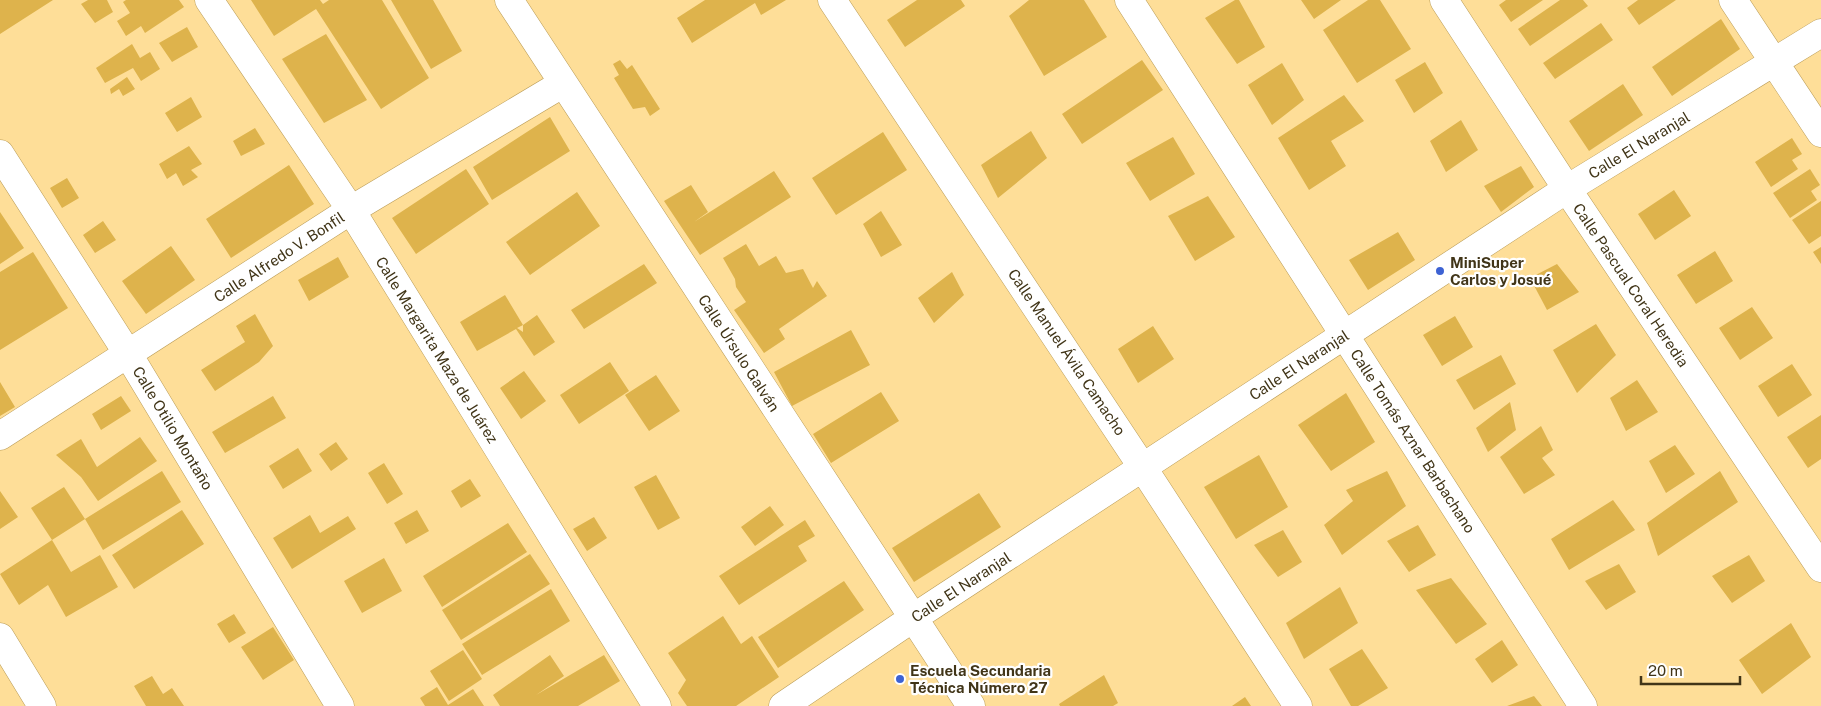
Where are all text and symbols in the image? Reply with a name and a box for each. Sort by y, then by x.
street label: Calle El Naranjal [1585,108,1693,182]
street label: Calle Pascual Coral Heredia [1570,200,1692,370]
street label: Calle Alfredo V. Bonfil [211,208,347,306]
street label: Calle Margarita Maza de Juárez [372,254,502,446]
place label: MiniSuper Carlos y Josué [1450,254,1551,288]
marker: MiniSuper Carlos y Josué [1434,265,1446,277]
street label: Calle Manuel Ávila Camacho [1005,266,1129,438]
street label: Calle Úrsulo Galván [695,291,784,415]
street label: Calle El Naranjal [1246,326,1352,404]
street label: Calle Tomás Aznar Barbachano [1347,346,1479,536]
street label: Calle Otilio Montaño [129,363,217,493]
street label: Calle El Naranjal [908,548,1014,626]
scale bar [1641,654,1740,686]
place label: Escuela Secundaria Técnica Número 27 [910,662,1051,696]
text: 20 m [1648,662,1683,679]
marker: Escuela Secundaria Técnica Número 27 [894,673,906,685]

